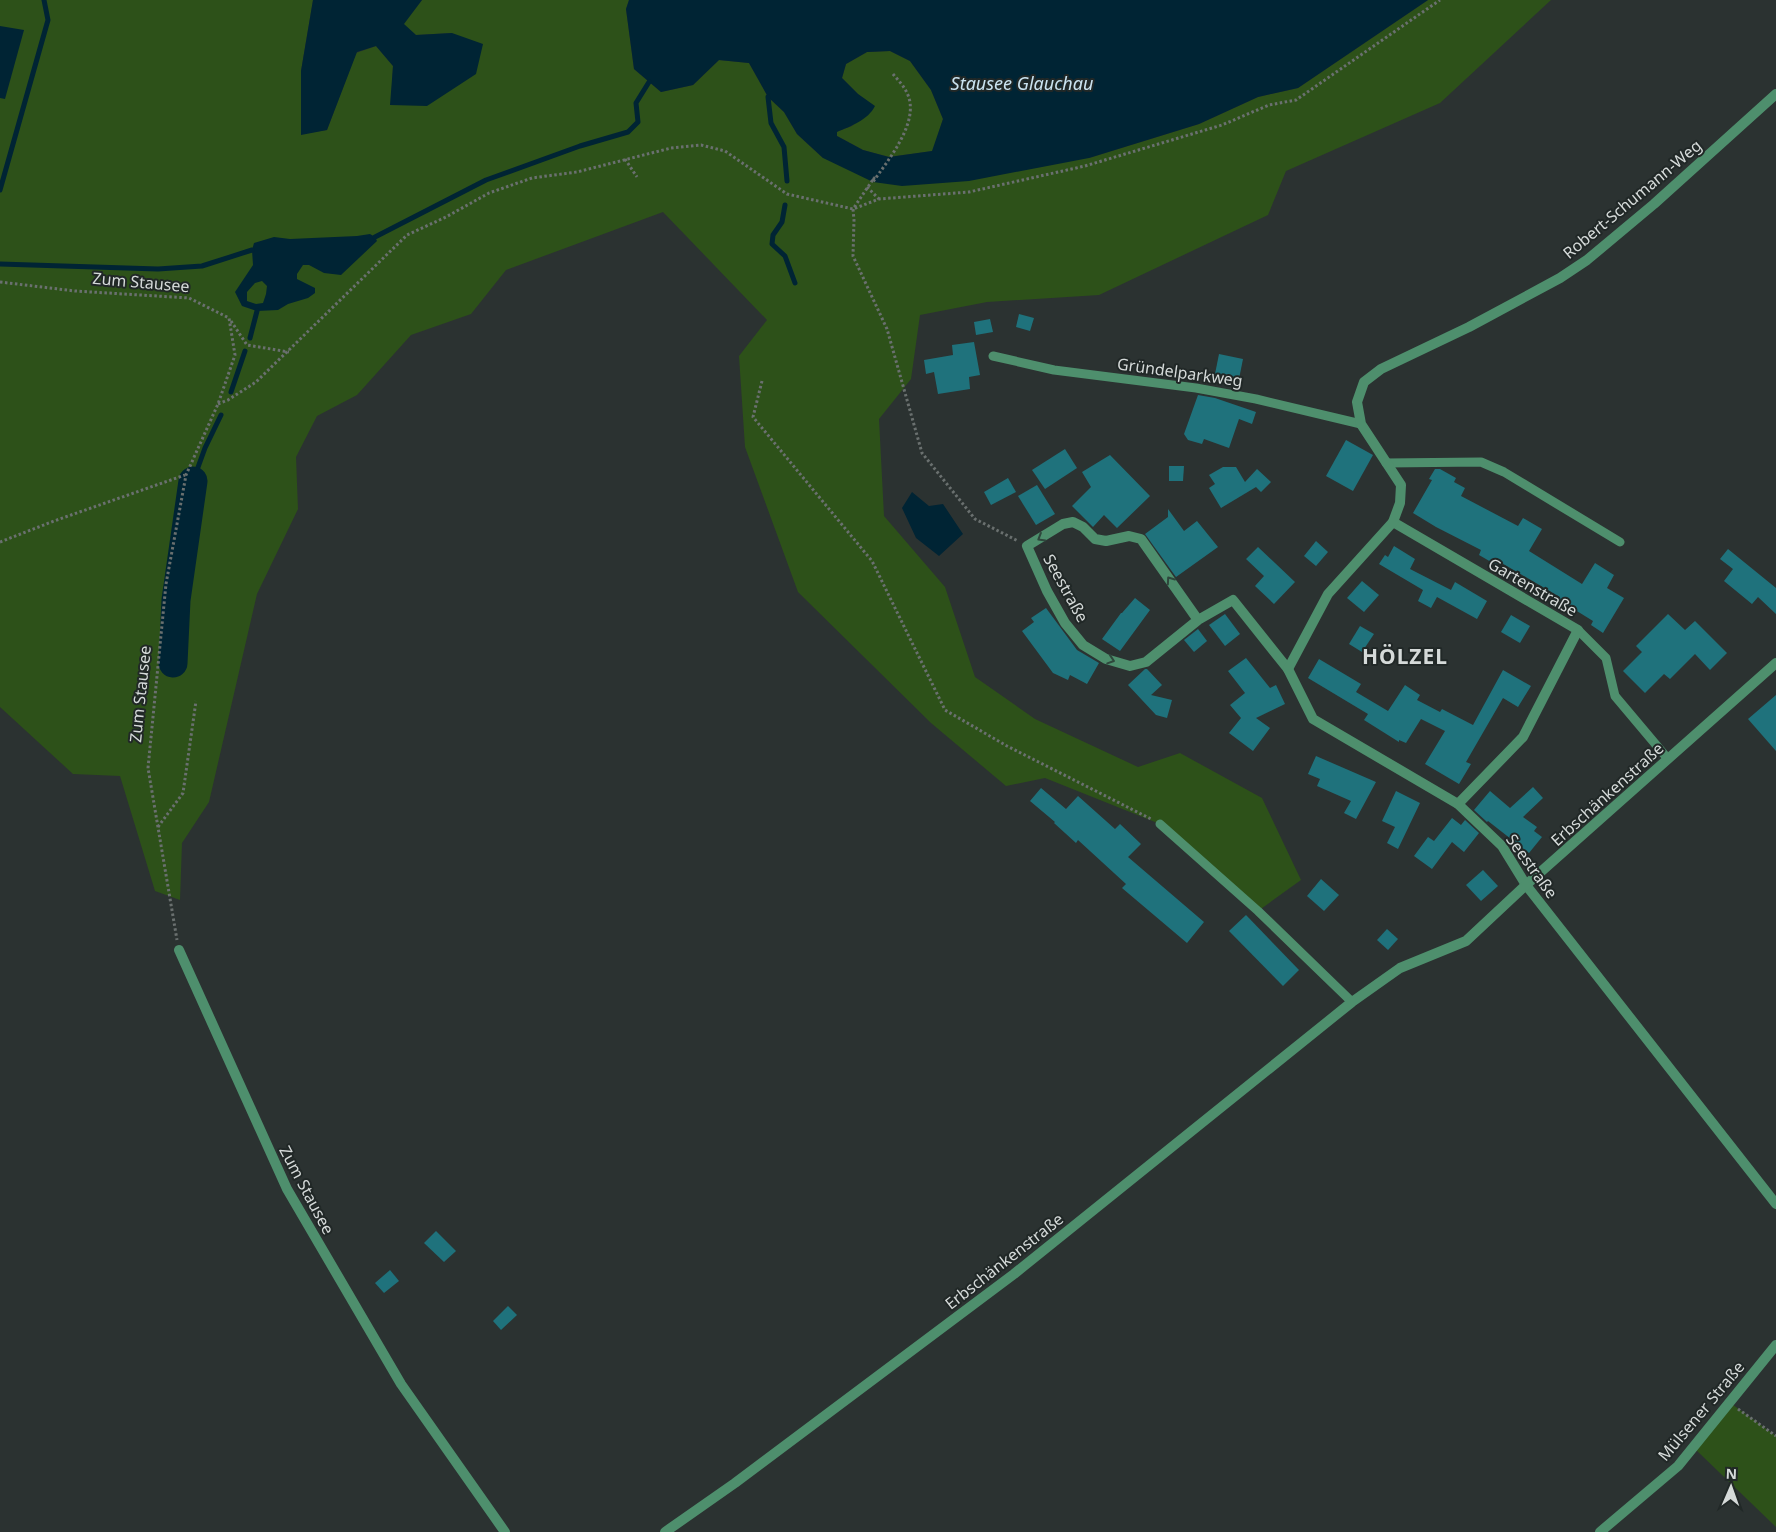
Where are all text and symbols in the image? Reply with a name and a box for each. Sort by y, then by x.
water label: Stausee Glauchau [951,71,1093,95]
street label: Robert-Schumann-Weg [1558,134,1706,264]
street label: Zum Stausee [92,267,190,297]
street label: Gründelparkweg [1116,352,1244,392]
one-way arrow [1037,531,1046,541]
street label: Seestraße [1038,550,1094,626]
street label: Gartenstraße [1484,553,1582,621]
one-way arrow [1167,576,1176,586]
district label: HÖLZEL [1362,642,1448,670]
street label: Zum Stausee [124,644,156,744]
one-way arrow [1106,654,1115,664]
street label: Erbschänkenstraße [1546,737,1668,851]
street label: Seestraße [1501,829,1563,903]
street label: Zum Stausee [274,1142,340,1238]
street label: Erbschänkenstraße [940,1208,1068,1314]
street label: Mülsener Straße [1653,1356,1749,1466]
north arrow [1706,1462,1756,1512]
text: N [1725,1464,1737,1483]

